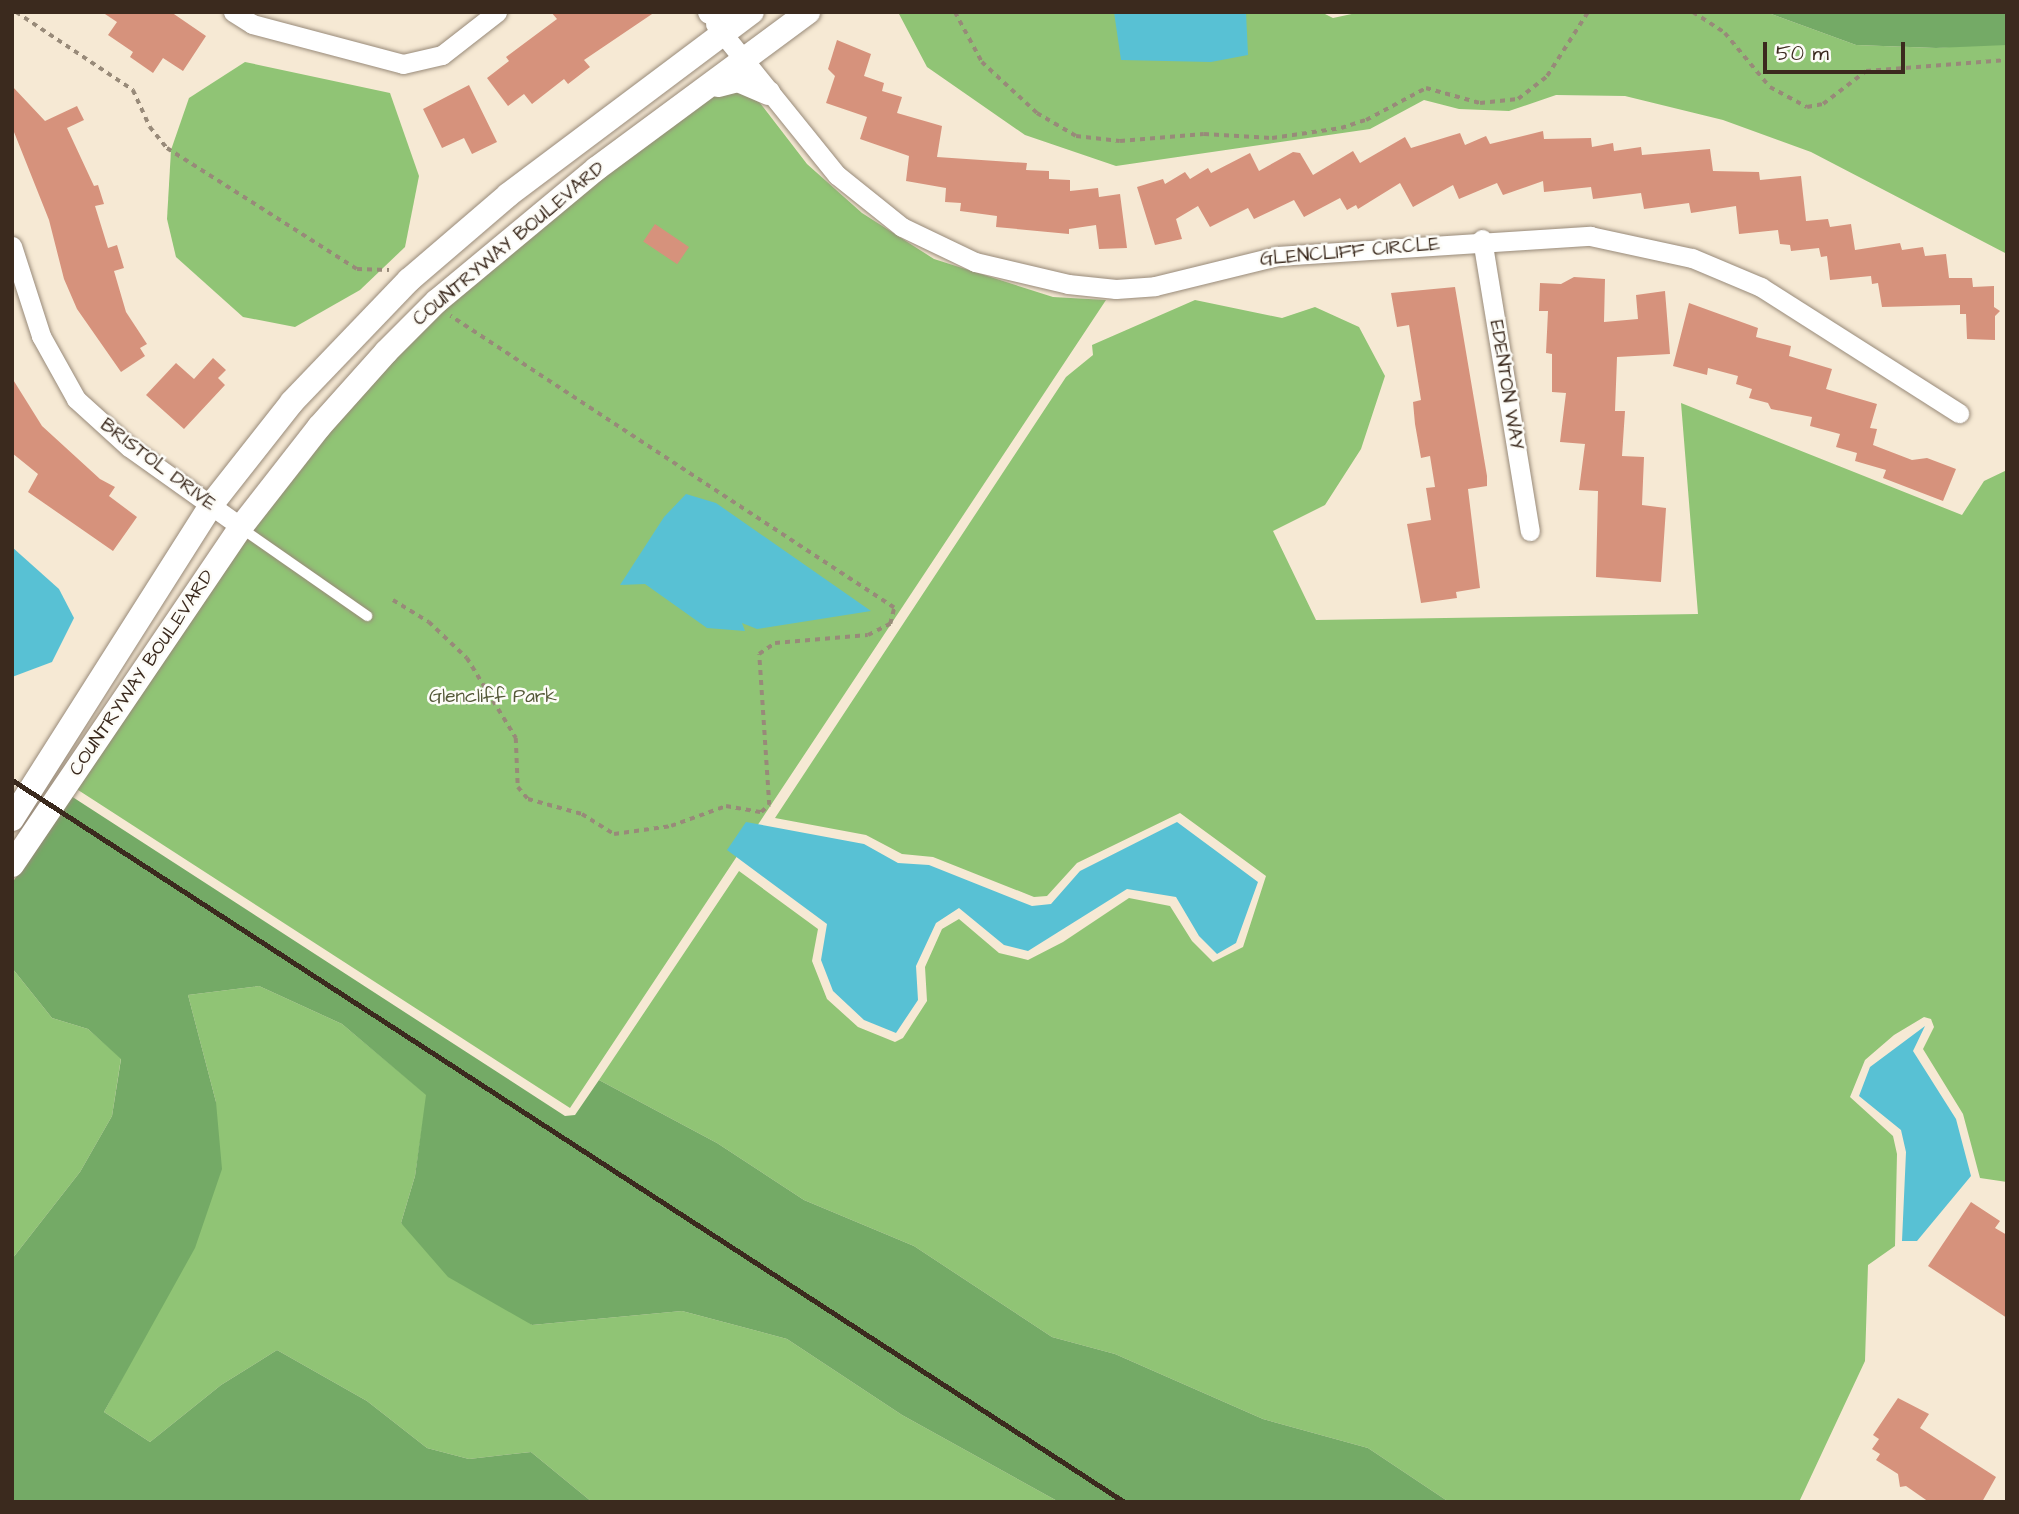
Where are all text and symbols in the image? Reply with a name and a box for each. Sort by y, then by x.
scale bar [1767,28,1909,72]
text: 50 m [1776,39,1829,68]
street label: COUNTRYWAY BOULEVARD [408,157,610,331]
street label: GLENCLIFF CIRCLE [1259,233,1441,271]
street label: EDENTON WAY [1484,319,1528,451]
street label: BRISTOL DRIVE [95,414,221,516]
street label: COUNTRYWAY BOULEVARD [65,566,219,780]
park label: Glencliff Park [429,686,557,708]

